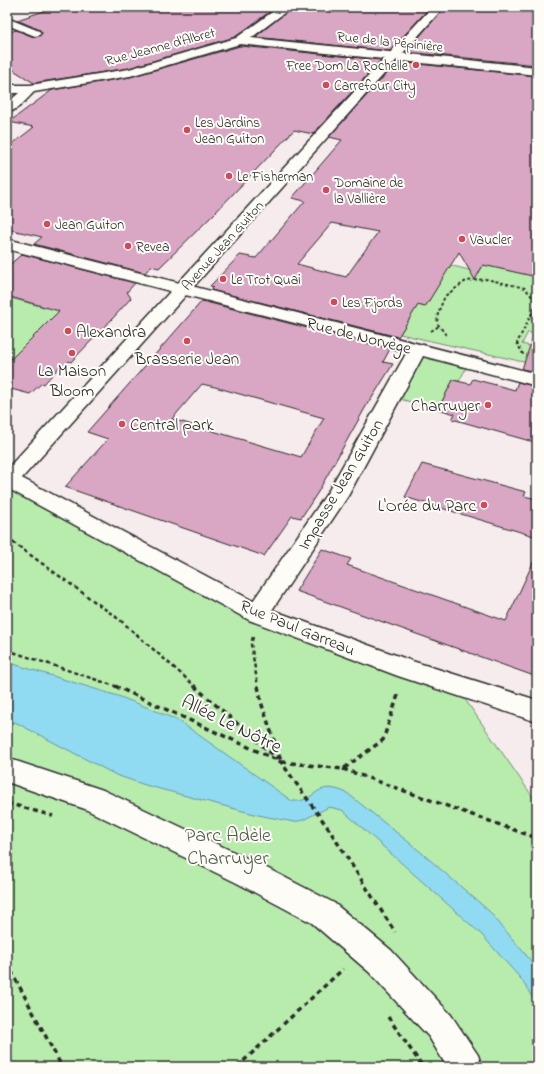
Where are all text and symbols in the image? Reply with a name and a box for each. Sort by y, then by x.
street label: Rue Jeanne d'Albret [103,23,218,72]
street label: Rue de la Pépinière [336,26,445,59]
place label: Free Dom La Rochelle [285,56,409,77]
marker: Free Dom La Rochelle [411,60,421,70]
place label: Carrefour City [334,76,416,98]
marker: Carrefour City [321,80,331,90]
place label: Les Jardins Jean Guiton [195,113,264,150]
marker: Les Jardins Jean Guiton [182,125,192,135]
place label: Le Fisherman [237,167,313,188]
marker: Le Fisherman [224,171,234,181]
place label: Domaine de la Vallière [333,173,404,210]
marker: Domaine de la Vallière [321,185,331,195]
street label: Avenue Jean Guiton [177,196,269,296]
place label: Jean Guiton [55,215,124,236]
marker: Jean Guiton [42,219,52,229]
place label: Vaucler [469,230,512,251]
marker: Vaucler [457,234,467,244]
place label: Revea [136,237,170,258]
marker: Revea [123,241,133,251]
place label: Le Trot Quai [231,270,301,291]
marker: Le Trot Quai [218,274,228,284]
place label: Les Fjords [342,293,403,314]
marker: Les Fjords [329,297,339,307]
street label: Rue de Norvège [303,311,414,364]
place label: Alexandra [76,320,146,345]
marker: Alexandra [63,326,73,336]
marker: Brasserie Jean [182,336,192,346]
place label: Brasserie Jean [134,347,239,372]
marker: La Maison Bloom [67,348,77,358]
place label: La Maison Bloom [38,359,106,404]
place label: Charruyer [411,394,481,420]
marker: Charruyer [483,400,493,410]
place label: Central park [130,413,214,438]
street label: Impasse Jean Guiton [292,415,390,555]
marker: Central park [117,419,127,429]
place label: L'Orée du Parc [378,494,476,519]
marker: L'Orée du Parc [479,500,489,510]
street label: Rue Paul Garreau [236,594,359,663]
street label: Allée Le Nôtre [176,688,286,762]
park label: Parc Adèle Charruyer [185,822,271,874]

